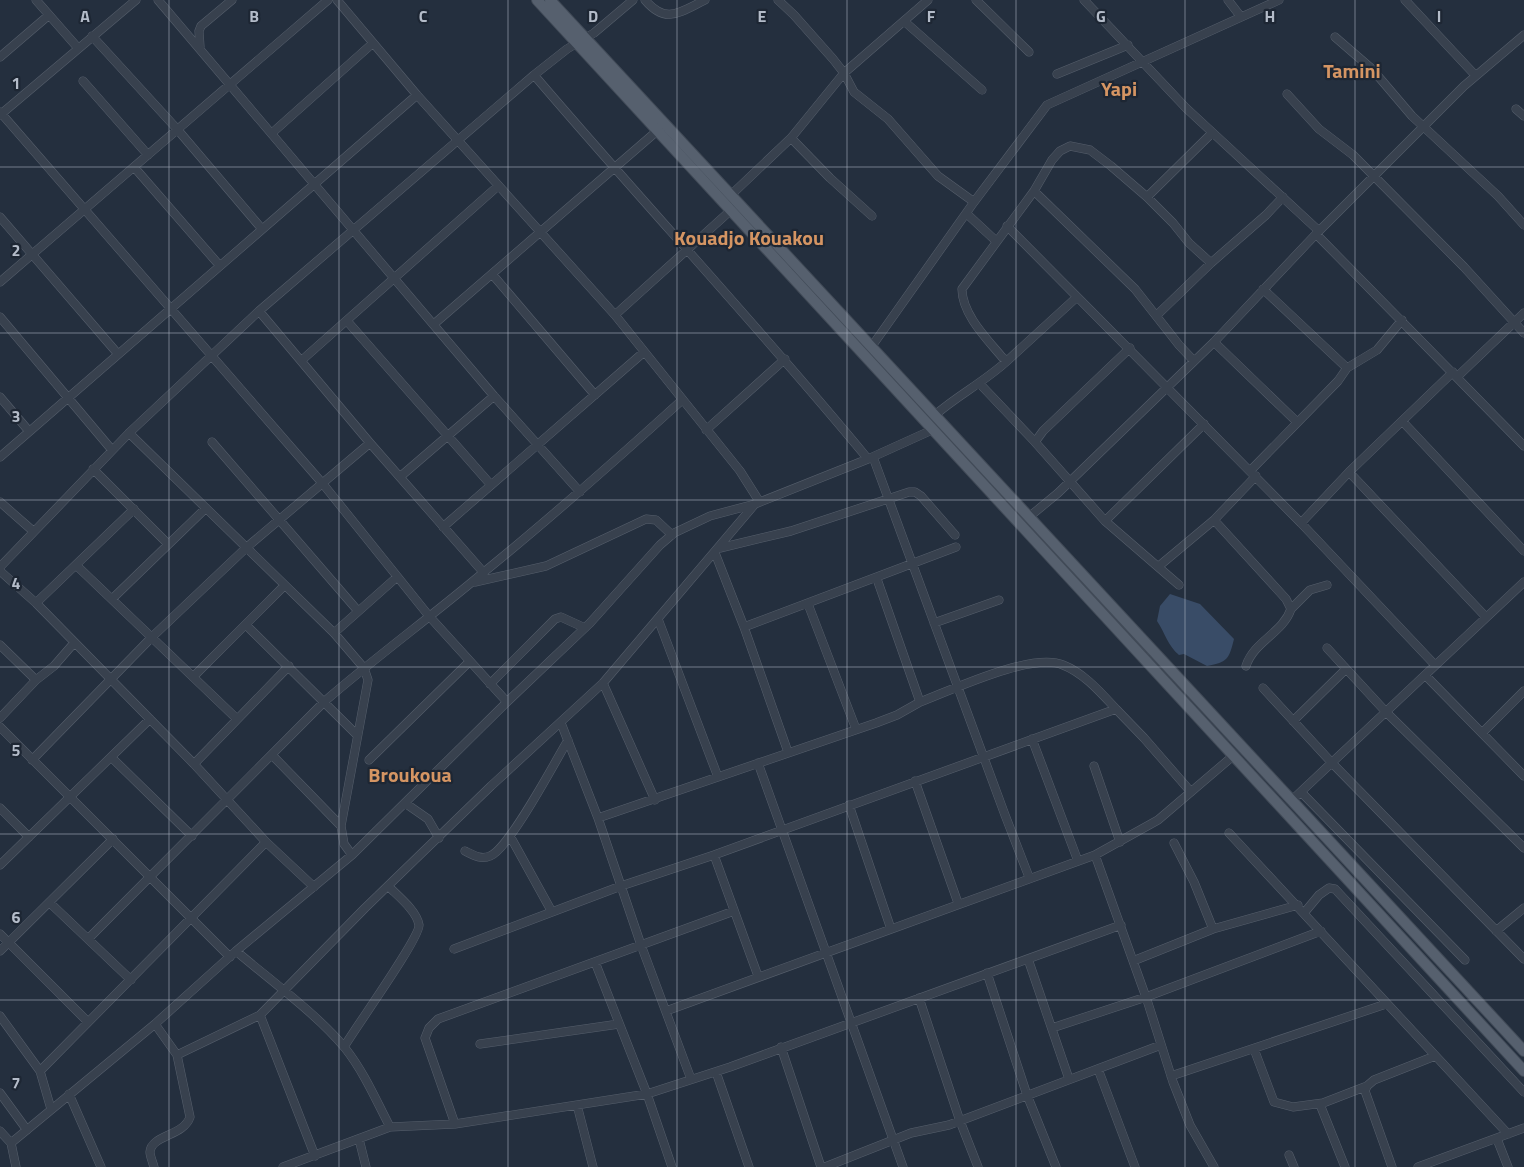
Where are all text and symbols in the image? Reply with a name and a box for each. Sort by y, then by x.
text: A [80,4,90,28]
text: B [249,4,259,28]
text: C [419,4,428,28]
text: D [588,4,598,28]
text: E [758,4,767,28]
text: F [927,4,936,28]
text: G [1096,4,1106,28]
text: H [1265,4,1275,28]
text: I [1437,4,1441,28]
district label: Tamini [1323,55,1381,86]
text: 1 [12,71,20,95]
district label: Yapi [1101,73,1137,104]
district label: Kouadjo Kouakou [674,222,824,253]
text: 2 [12,238,20,262]
text: 3 [12,404,20,428]
text: 4 [12,571,21,595]
text: 5 [12,738,21,762]
district label: Broukoua [368,759,452,790]
text: 6 [12,905,21,929]
text: 7 [12,1071,20,1095]

